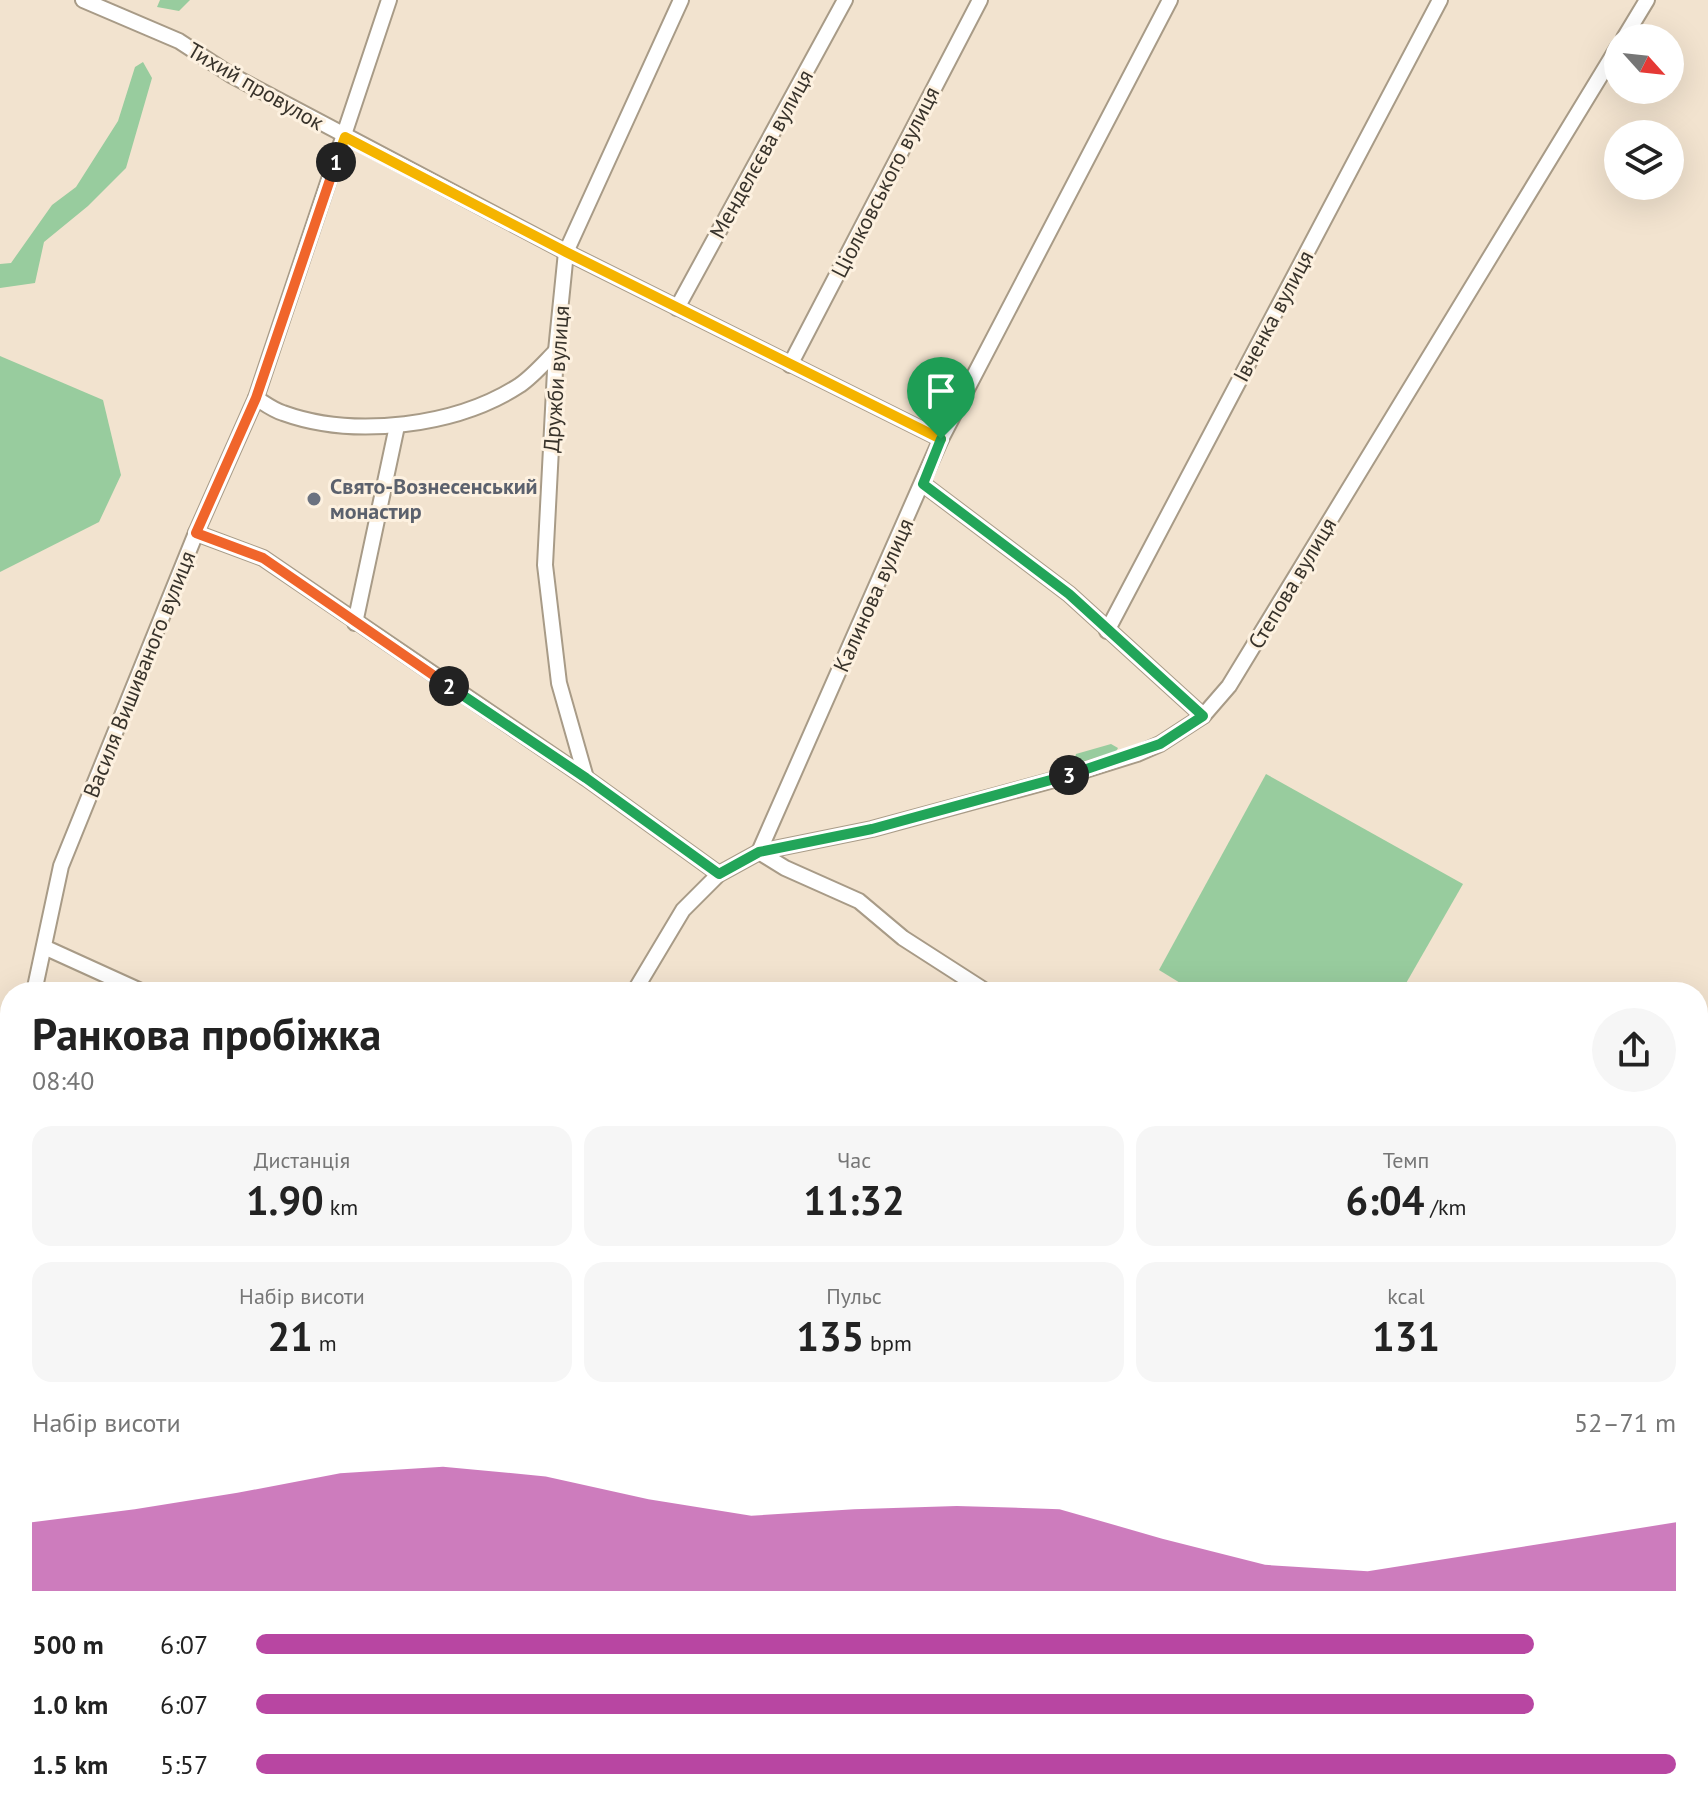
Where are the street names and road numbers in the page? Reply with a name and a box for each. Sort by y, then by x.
street label: Тихий провулок [183,36,330,137]
street label: Менделєєва вулиця [703,64,819,244]
street label: Ціолковського вулиця [825,82,945,282]
street label: Івченка вулиця [1227,245,1319,387]
street label: Дружби вулиця [537,305,575,453]
street label: Степова вулиця [1242,512,1342,654]
street label: Калинова вулиця [827,514,919,676]
street label: Василя Вишиваного вулиця [77,547,201,801]

